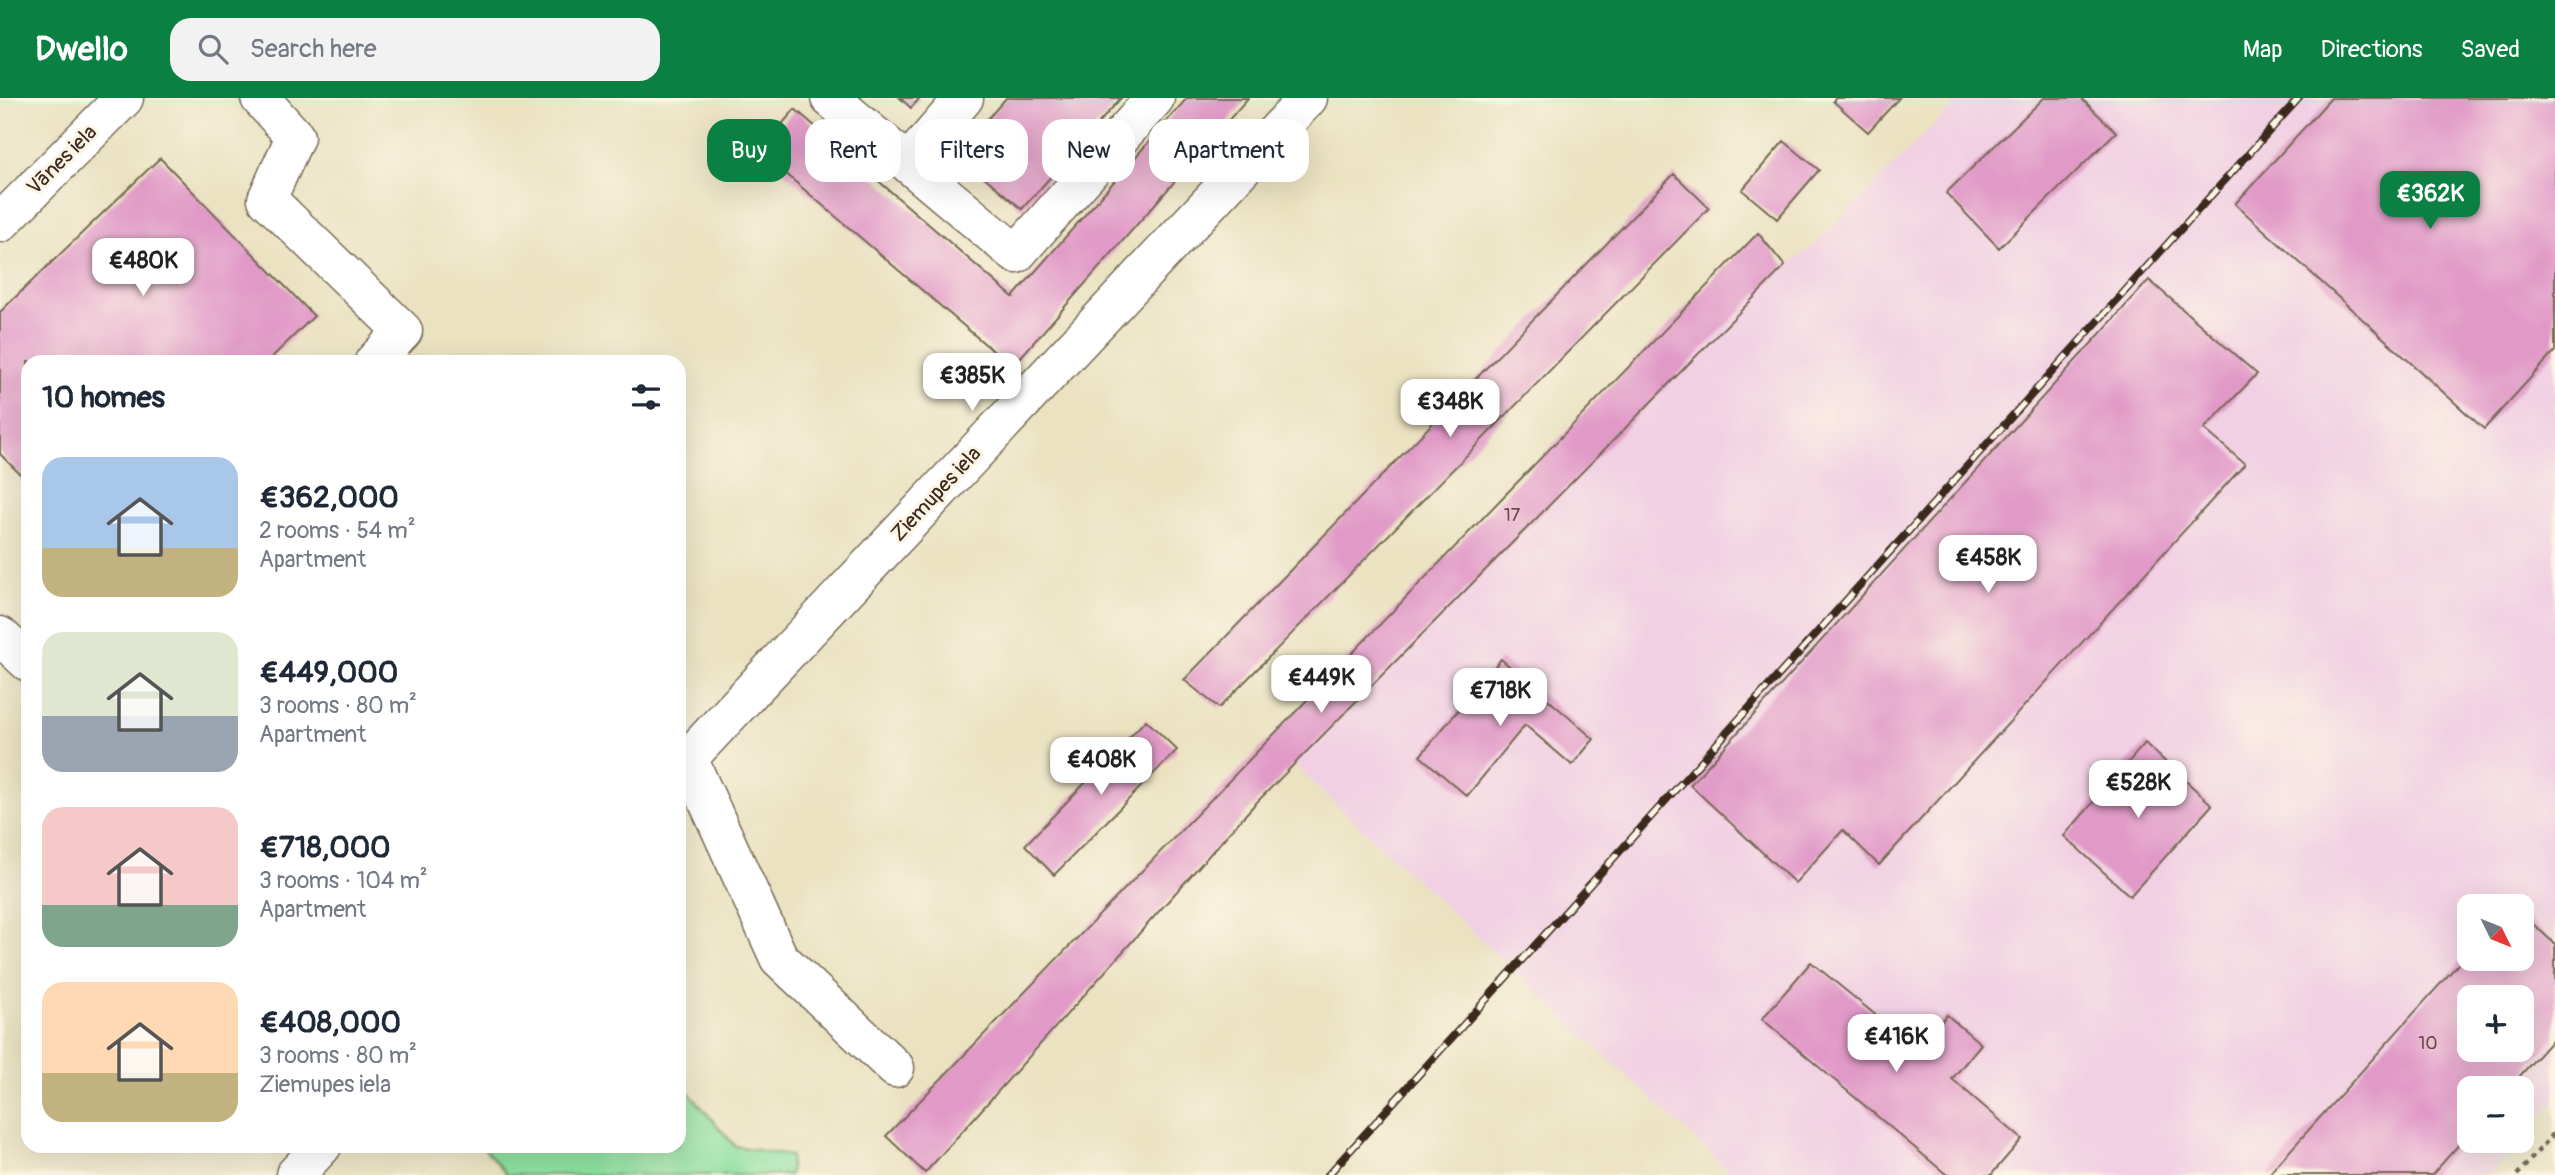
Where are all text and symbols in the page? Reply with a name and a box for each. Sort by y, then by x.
search box [170,18,660,81]
text: Dwello [35,29,128,70]
icon: search [194,30,232,68]
text: Search here [250,33,377,65]
text: Map [2243,35,2283,64]
text: Directions [2321,35,2422,64]
text: Saved [2460,35,2520,64]
street label: Vānes iela [21,119,103,201]
chip: Buy [707,119,791,182]
chip: Rent [805,119,901,182]
chip: Filters [915,119,1028,182]
chip: New [1042,119,1135,182]
chip: Apartment [1149,119,1309,182]
pin: €362K [2381,172,2479,231]
text: €362K [2396,179,2464,208]
pin: €480K [94,238,192,298]
text: €480K [108,246,178,275]
pin: €385K [923,354,1021,413]
text: €385K [939,361,1005,390]
icon: filters [627,378,665,416]
text: 10 homes [42,379,165,416]
pin: €348K [1401,380,1499,439]
text: €348K [1417,387,1483,416]
street label: Ziemupes iela [885,441,987,547]
text: €362,000 [259,479,399,516]
icon: home [98,485,182,569]
house number: 17 [1504,504,1521,527]
text: 2 rooms · 54 m² [259,516,416,545]
pin: €458K [1939,536,2037,595]
text: €458K [1955,543,2021,572]
text: Apartment [259,545,366,574]
text: €449,000 [259,654,398,691]
pin: €449K [1272,656,1370,715]
icon: home [98,660,182,744]
text: €449K [1287,663,1355,692]
pin: €718K [1451,668,1549,728]
text: €718K [1469,676,1531,705]
text: 3 rooms · 80 m² [259,691,417,720]
text: Apartment [259,720,366,749]
pin: €408K [1052,738,1150,797]
text: €408K [1066,745,1136,774]
pin: €528K [2089,760,2187,820]
text: €528K [2105,768,2171,797]
text: €718,000 [259,829,391,866]
icon: home [98,835,182,919]
text: 3 rooms · 104 m² [259,866,428,895]
north arrow [2457,894,2534,971]
map controls [2457,894,2534,1153]
text: Apartment [259,895,366,924]
button: + [2457,985,2534,1062]
text: €408,000 [259,1004,401,1041]
icon: home [98,1010,182,1094]
pin: €416K [1847,1014,1945,1074]
text: €416K [1864,1022,1928,1051]
house number: 10 [2418,1032,2438,1055]
text: 3 rooms · 80 m² [259,1041,417,1070]
text: Ziemupes iela [259,1070,391,1099]
button: − [2457,1076,2534,1153]

